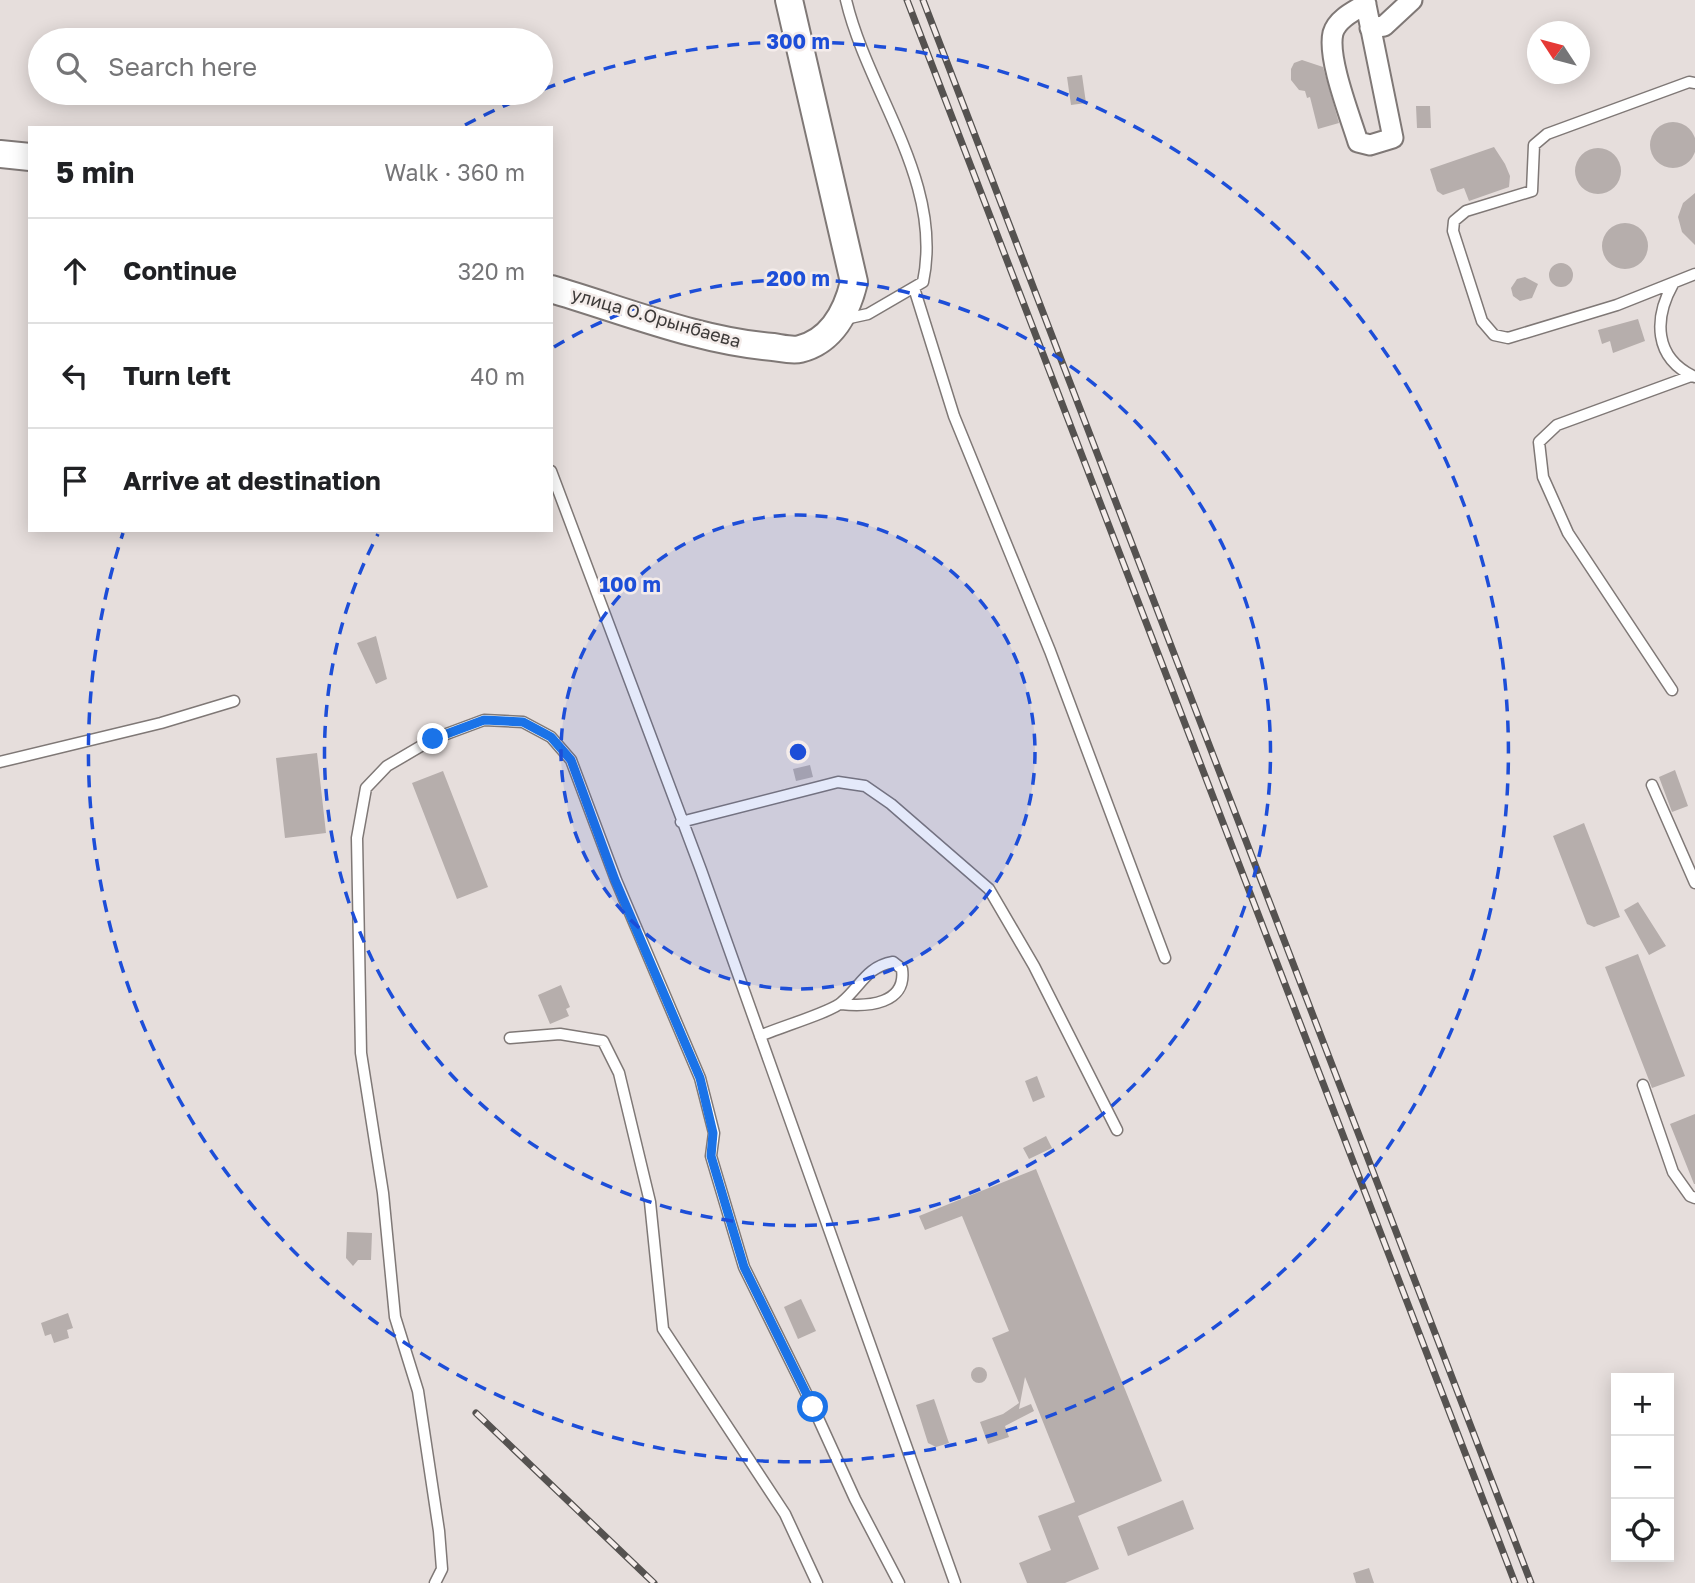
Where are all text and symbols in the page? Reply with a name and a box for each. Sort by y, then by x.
north arrow [1527,21,1590,84]
search box [28,28,553,105]
text: 300 m [766,28,830,54]
icon: search [52,48,90,86]
text: Search here [108,51,257,82]
text: 5 min [56,154,134,190]
text: Walk · 360 m [384,158,525,186]
icon: ahead [56,252,94,290]
text: Continue [123,255,237,286]
text: 320 m [458,257,525,285]
text: 200 m [766,265,830,291]
street label: улица О.Орынбаева [569,282,744,352]
icon: left [56,357,94,395]
text: Turn left [123,360,231,391]
text: 40 m [471,362,525,390]
icon: arrive [56,462,94,500]
text: Arrive at destination [123,465,381,496]
text: 100 m [599,571,661,597]
route end [417,723,448,754]
centre of rings [786,740,810,764]
map controls [1611,1373,1674,1562]
button: + [1611,1373,1674,1436]
route start [797,1391,828,1422]
button: − [1611,1436,1674,1499]
button: locate [1611,1499,1674,1562]

